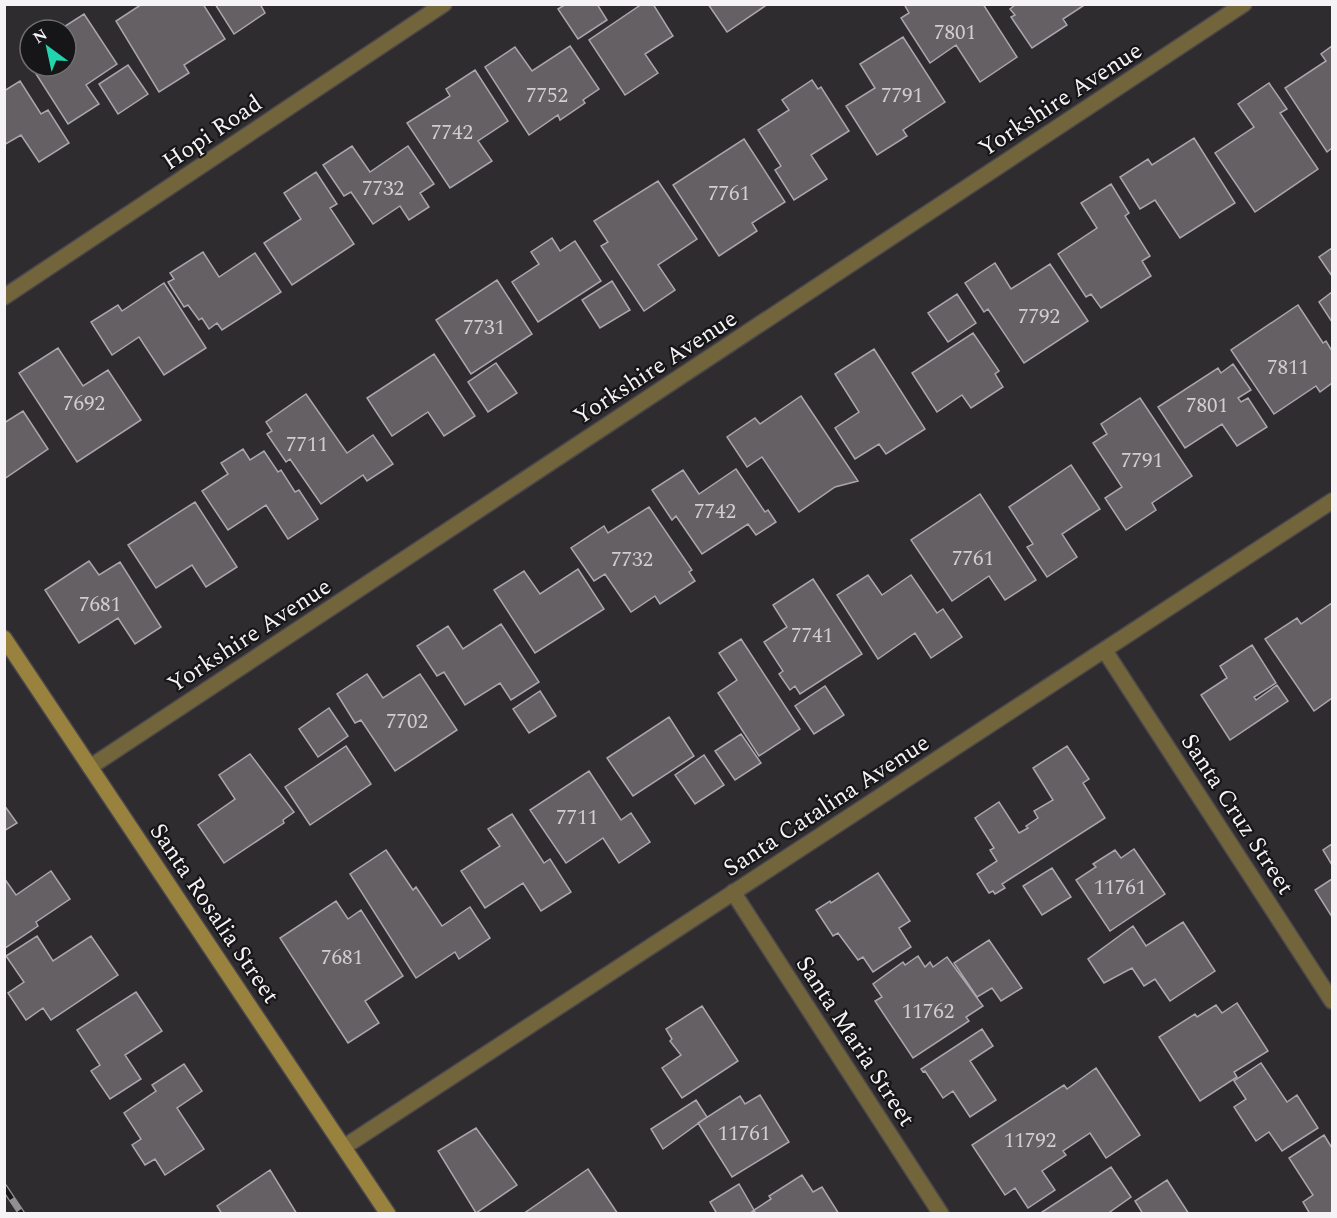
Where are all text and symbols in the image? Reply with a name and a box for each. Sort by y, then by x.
house number: 7801 [934,17,976,49]
north arrow [18,18,78,78]
text: N [28,23,52,50]
street label: Yorkshire Avenue [971,33,1150,166]
house number: 7752 [526,80,568,112]
house number: 7791 [881,80,923,112]
street label: Hopi Road [155,86,270,180]
house number: 7742 [431,117,473,149]
house number: 7732 [362,173,404,205]
house number: 7761 [708,178,750,210]
street label: Yorkshire Avenue [566,301,745,434]
house number: 7792 [1018,301,1060,333]
house number: 7731 [463,312,505,344]
house number: 7811 [1267,352,1309,384]
house number: 7692 [63,388,105,420]
house number: 7801 [1186,390,1228,422]
house number: 7711 [286,429,328,461]
house number: 7791 [1121,445,1163,477]
house number: 7742 [694,496,736,528]
house number: 7761 [952,543,994,575]
house number: 7732 [611,544,653,576]
street label: Yorkshire Avenue [160,569,339,702]
house number: 7681 [79,589,121,621]
house number: 7741 [791,620,833,652]
house number: 7702 [386,706,428,738]
street label: Santa Catalina Avenue [716,725,937,886]
street label: Santa Cruz Street [1171,727,1303,902]
house number: 7711 [556,802,598,834]
street label: Santa Rosalia Street [140,816,288,1011]
house number: 11761 [1094,872,1146,904]
house number: 7681 [321,942,363,974]
street label: Santa Maria Street [786,949,924,1134]
house number: 11762 [902,996,954,1028]
house number: 11761 [718,1118,770,1150]
house number: 11792 [1004,1125,1056,1157]

